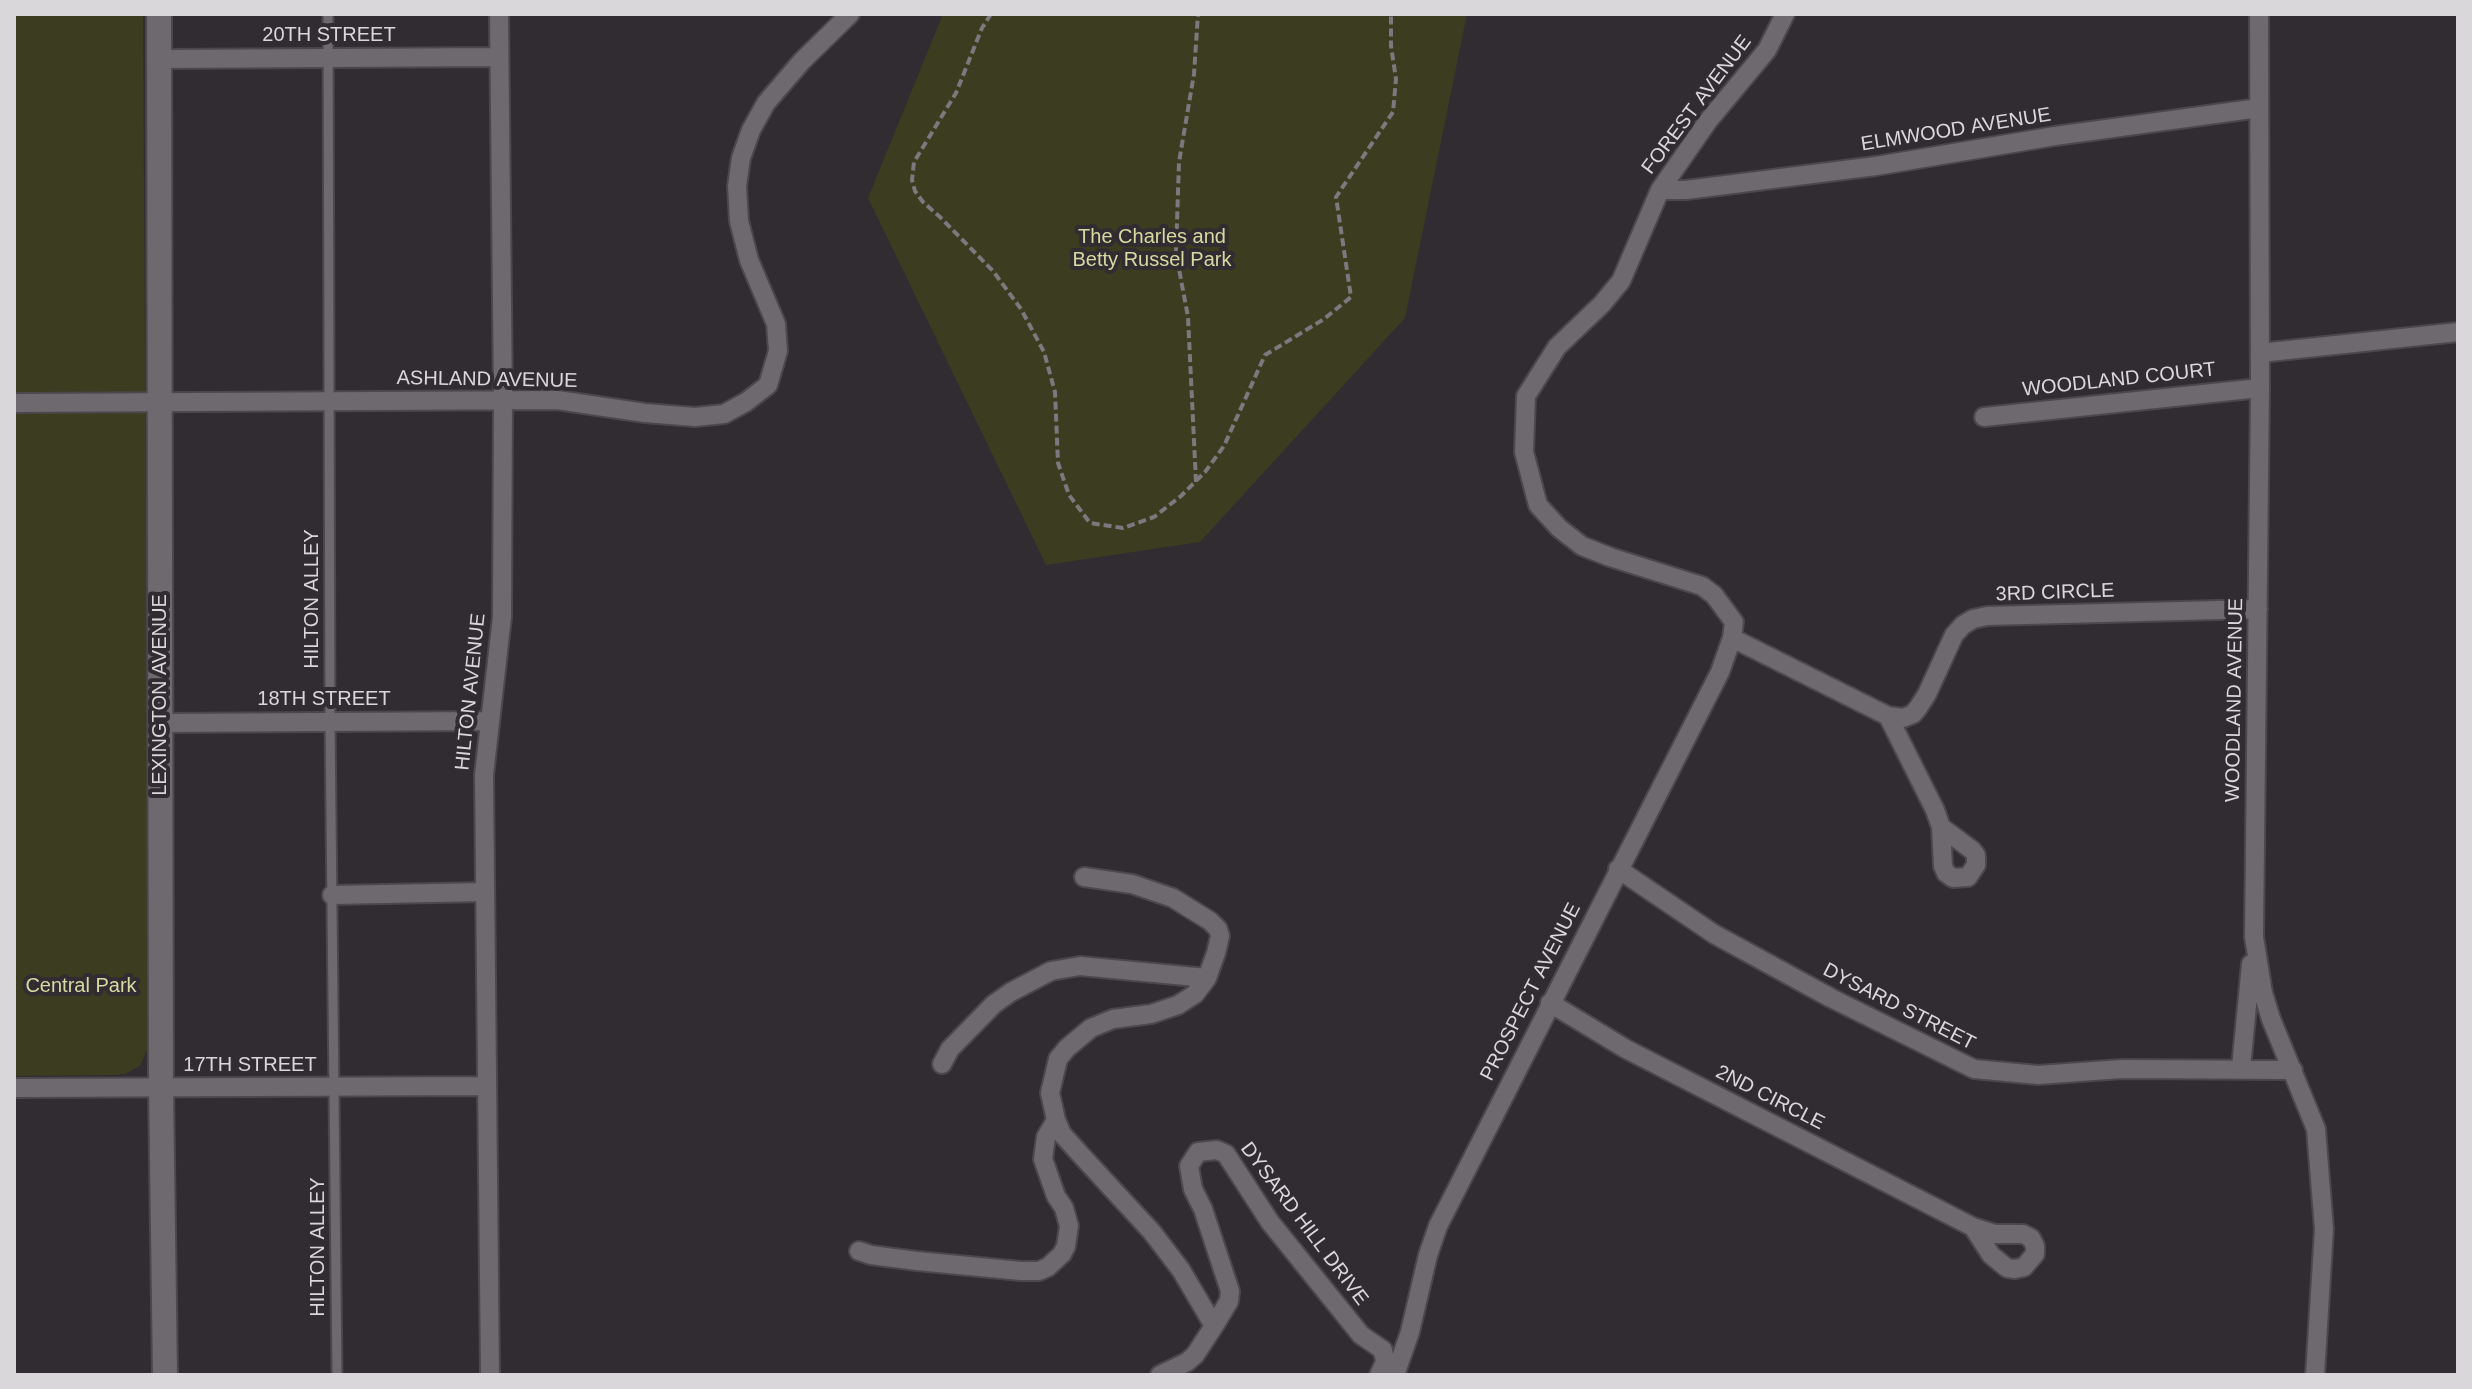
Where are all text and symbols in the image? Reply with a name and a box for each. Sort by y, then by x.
street label: 20TH STREET [262,23,396,47]
street label: FOREST AVENUE [1637,31,1757,179]
street label: ELMWOOD AVENUE [1859,103,2053,157]
park label: The Charles and Betty Russel Park [1073,225,1231,272]
street label: WOODLAND COURT [2021,358,2217,402]
street label: ASHLAND AVENUE [396,366,578,394]
street label: HILTON ALLEY [300,529,324,669]
street label: 3RD CIRCLE [1995,579,2115,607]
street label: LEXINGTON AVENUE [148,594,172,796]
street label: WOODLAND AVENUE [2221,598,2249,802]
street label: HILTON AVENUE [451,612,491,772]
street label: 18TH STREET [257,687,391,711]
street label: PROSPECT AVENUE [1476,899,1586,1085]
street label: DYSARD STREET [1819,958,1979,1056]
park label: Central Park [25,974,137,998]
street label: 17TH STREET [183,1053,317,1077]
street label: 2ND CIRCLE [1712,1060,1828,1136]
street label: DYSARD HILL DRIVE [1235,1138,1373,1310]
street label: HILTON ALLEY [306,1177,330,1317]

